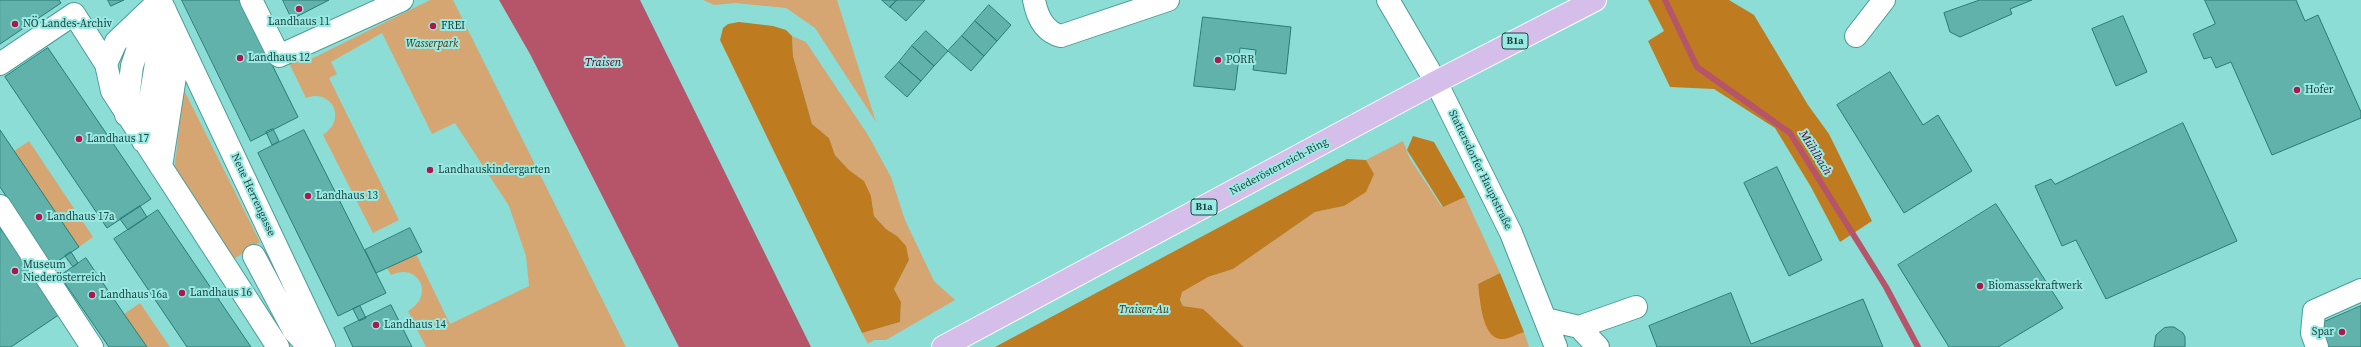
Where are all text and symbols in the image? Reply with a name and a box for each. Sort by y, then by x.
marker: Landhaus 11 [294,4,304,14]
place label: Landhaus 11 [268,15,330,29]
place label: NÖ Landes-Archiv [23,17,112,31]
marker: NÖ Landes-Archiv [10,19,20,29]
place label: FREI [441,19,465,33]
marker: FREI [428,21,438,31]
road number: B1a [1502,33,1528,49]
park label: Wasserpark [406,37,458,51]
place label: Landhaus 12 [248,51,310,65]
marker: Landhaus 12 [235,53,245,63]
place label: PORR [1226,53,1254,67]
marker: PORR [1213,55,1223,65]
water label: Traisen [585,56,621,70]
place label: Hofer [2305,83,2333,97]
marker: Hofer [2292,85,2302,95]
street label: Stattersdorfer Hauptstraße [1445,108,1515,232]
water label: Mühlbach [1796,128,1834,178]
place label: Landhaus 17 [87,132,149,146]
marker: Landhaus 17 [74,134,84,144]
street label: Niederösterreich-Ring [1228,135,1330,199]
street label: Neue Herrengasse [228,152,278,238]
place label: Landhauskindergarten [438,163,550,177]
marker: Landhauskindergarten [425,165,435,175]
place label: Landhaus 13 [316,189,378,203]
marker: Landhaus 13 [303,191,313,201]
road number: B1a [1191,199,1217,215]
place label: Landhaus 17a [47,210,115,224]
marker: Landhaus 17a [34,212,44,222]
place label: Museum Niederösterreich [23,258,106,284]
marker: Museum Niederösterreich [10,266,20,276]
place label: Biomassekraftwerk [1988,279,2082,293]
marker: Biomassekraftwerk [1975,281,1985,291]
place label: Landhaus 16 [190,286,252,300]
place label: Landhaus 16a [100,288,168,302]
marker: Landhaus 16 [177,288,187,298]
marker: Landhaus 16a [87,290,97,300]
park label: Traisen-Au [1119,303,1169,317]
place label: Landhaus 14 [384,318,446,332]
marker: Landhaus 14 [371,320,381,330]
place label: Spar [2312,325,2334,339]
marker: Spar [2337,327,2347,337]

